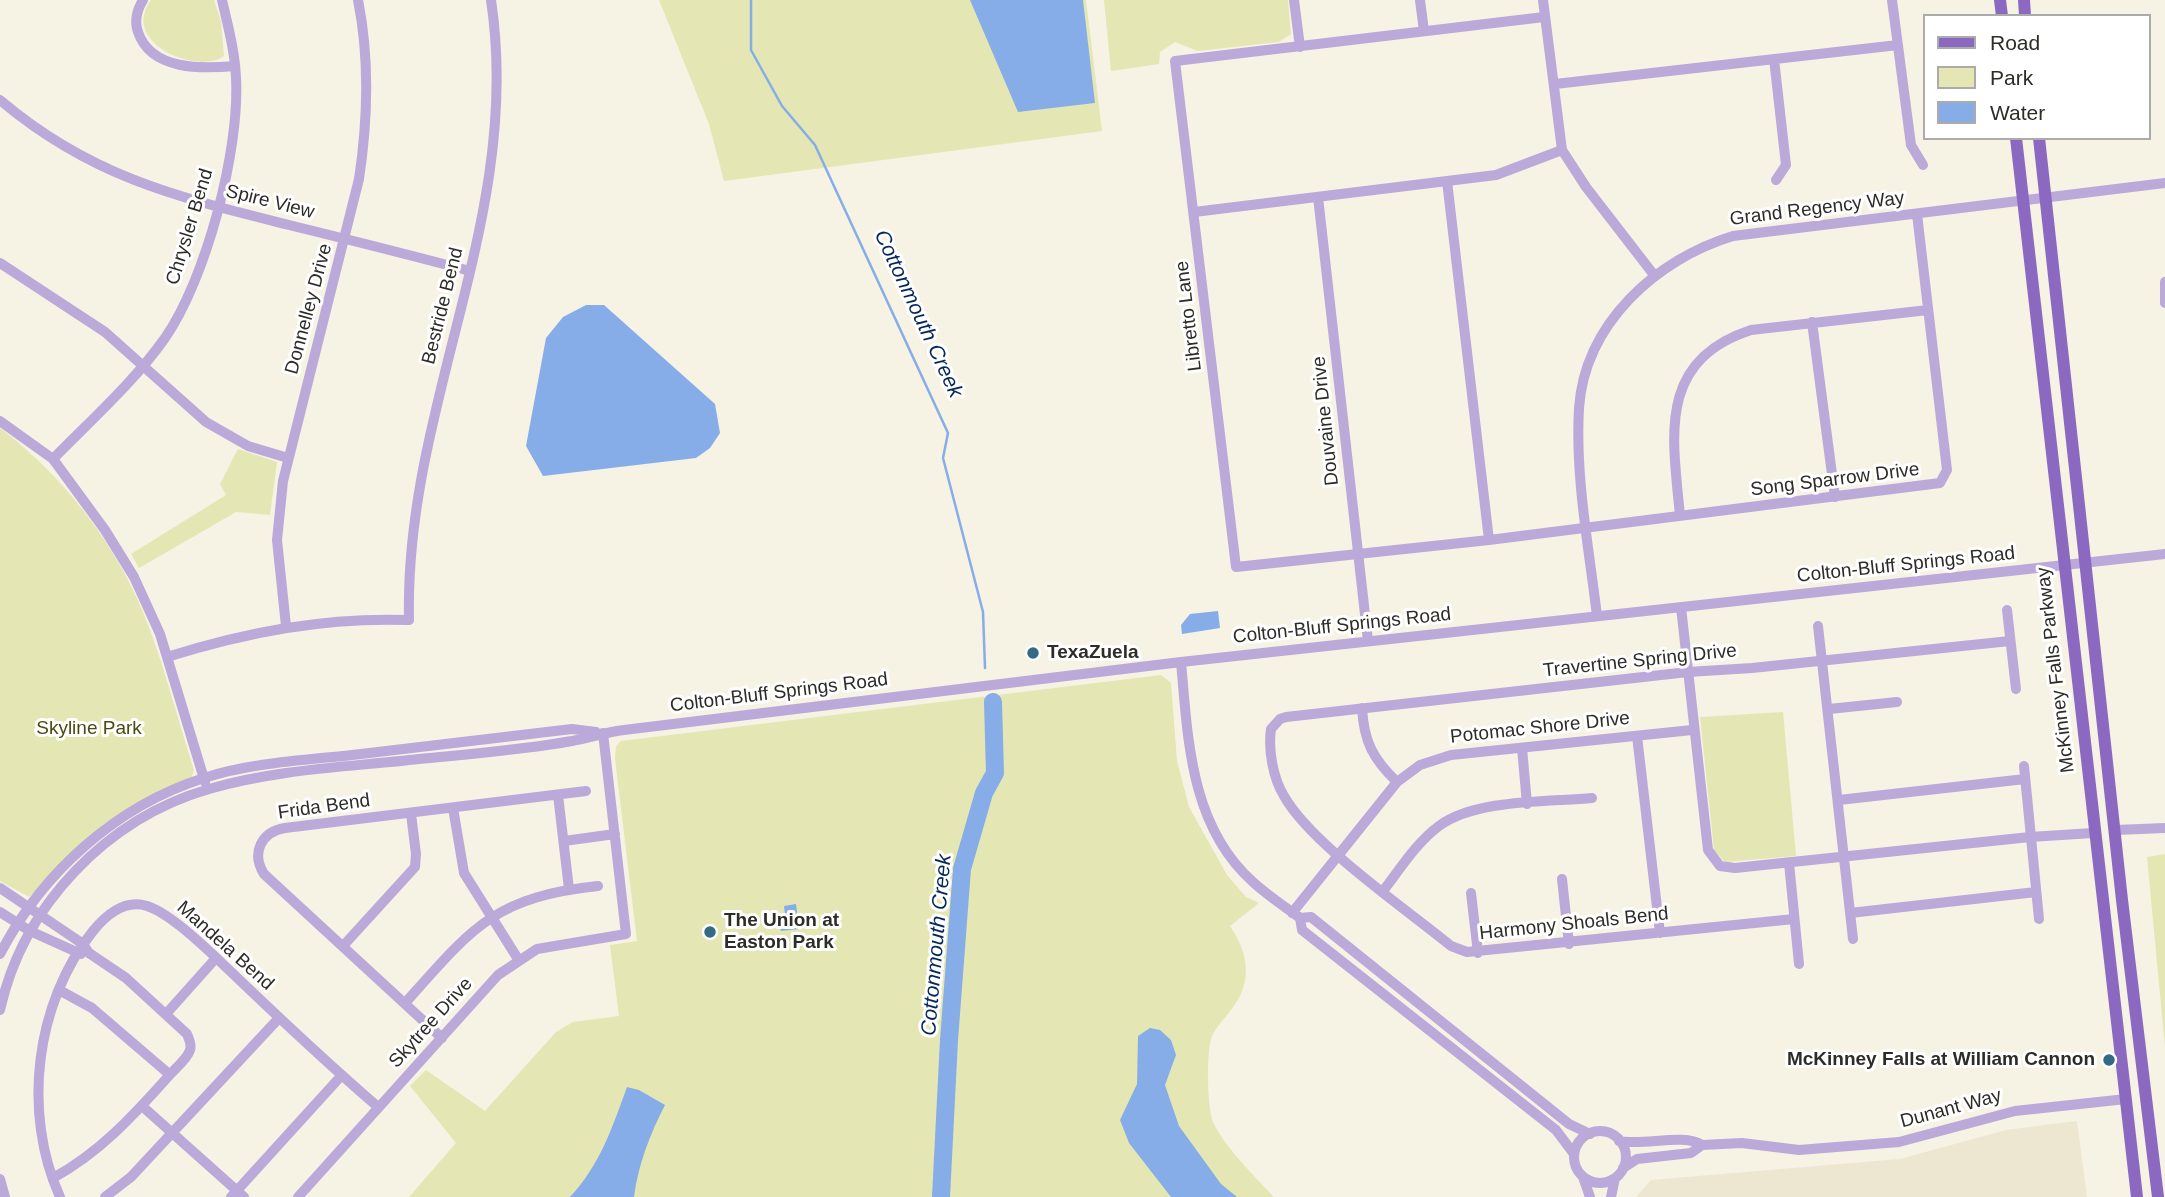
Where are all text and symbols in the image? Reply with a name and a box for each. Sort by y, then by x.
legend [1924,14,2151,140]
text: Road [1990,31,2040,54]
text: Park [1990,66,2033,89]
text: Water [1990,101,2045,124]
street label: Chrysler Bend [161,166,219,288]
street label: Spire View [223,180,317,224]
street label: Grand Regency Way [1728,187,1906,231]
water label: Cottonmouth Creek [868,226,968,402]
street label: Donnelley Drive [281,241,337,377]
street label: Bestride Bend [418,245,468,367]
street label: Libretto Lane [1171,260,1207,372]
street label: Douvaine Drive [1308,355,1344,487]
street label: Song Sparrow Drive [1749,458,1921,502]
street label: Colton-Bluff Springs Road [1796,542,2016,588]
street label: McKinney Falls Parkway [2032,566,2080,774]
street label: Colton-Bluff Springs Road [1232,603,1452,649]
street label: Travertine Spring Drive [1542,639,1738,683]
place label: TexaZuela [1047,642,1139,664]
marker: TexaZuela [1025,645,1041,661]
street label: Colton-Bluff Springs Road [669,668,889,718]
street label: Potomac Shore Drive [1449,707,1631,749]
park label: Skyline Park [36,718,142,740]
street label: Frida Bend [276,789,372,825]
water label: Cottonmouth Creek [917,853,957,1037]
street label: Mandela Bend [172,897,278,995]
street label: Harmony Shoals Bend [1478,903,1670,945]
place label: The Union at Easton Park [724,910,839,954]
marker: The Union at Easton Park [702,924,718,940]
street label: Skytree Drive [384,973,478,1073]
place label: McKinney Falls at William Cannon [1787,1049,2095,1071]
marker: McKinney Falls at William Cannon [2101,1052,2117,1068]
street label: Dunant Way [1898,1085,2004,1133]

